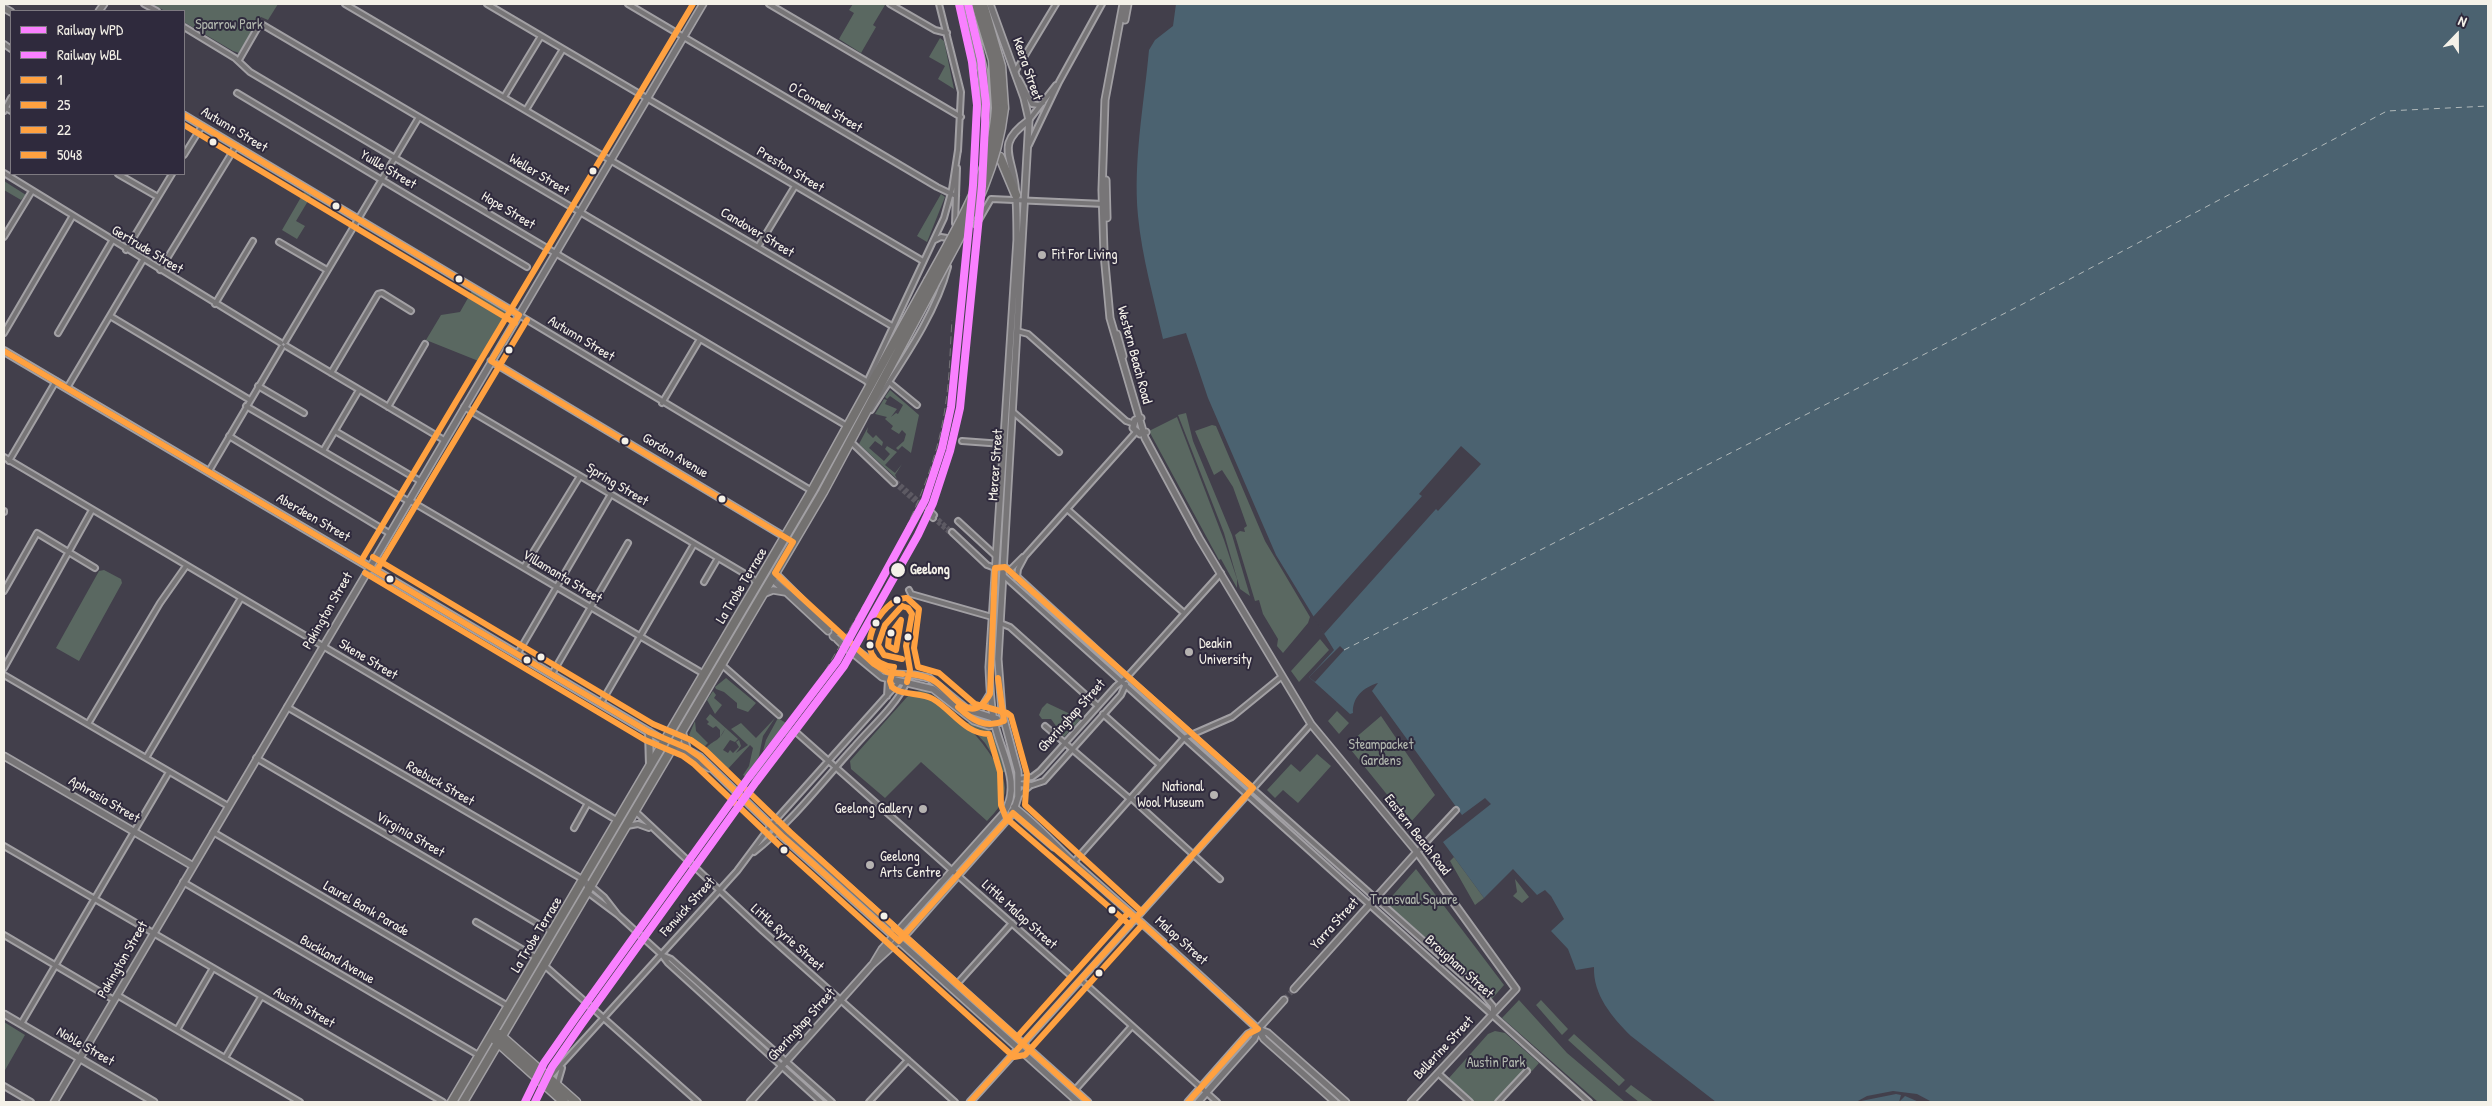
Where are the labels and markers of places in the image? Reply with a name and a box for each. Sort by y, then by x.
unlabelled marker [208,137,218,147]
unlabelled marker [588,166,598,176]
unlabelled marker [331,201,341,211]
place label: Fit For Living [1052,247,1118,263]
marker: Fit For Living [1036,249,1048,261]
unlabelled marker [454,274,464,284]
unlabelled marker [504,345,514,355]
unlabelled marker [620,436,630,446]
unlabelled marker [717,494,727,504]
marker: Geelong [889,561,907,579]
place label: Geelong [910,562,950,578]
unlabelled marker [385,574,395,584]
unlabelled marker [892,595,902,605]
unlabelled marker [871,618,881,628]
unlabelled marker [886,628,896,638]
unlabelled marker [903,632,913,642]
place label: Deakin University [1199,636,1252,669]
unlabelled marker [865,640,875,650]
marker: Deakin University [1183,646,1195,658]
unlabelled marker [536,652,546,662]
unlabelled marker [522,655,532,665]
place label: National Wool Museum [1137,779,1204,812]
marker: National Wool Museum [1208,789,1220,801]
place label: Geelong Gallery [835,801,913,817]
marker: Geelong Gallery [917,803,929,815]
unlabelled marker [779,845,789,855]
place label: Geelong Arts Centre [880,849,941,882]
marker: Geelong Arts Centre [864,859,876,871]
unlabelled marker [1107,905,1117,915]
unlabelled marker [879,911,889,921]
unlabelled marker [1094,968,1104,978]

